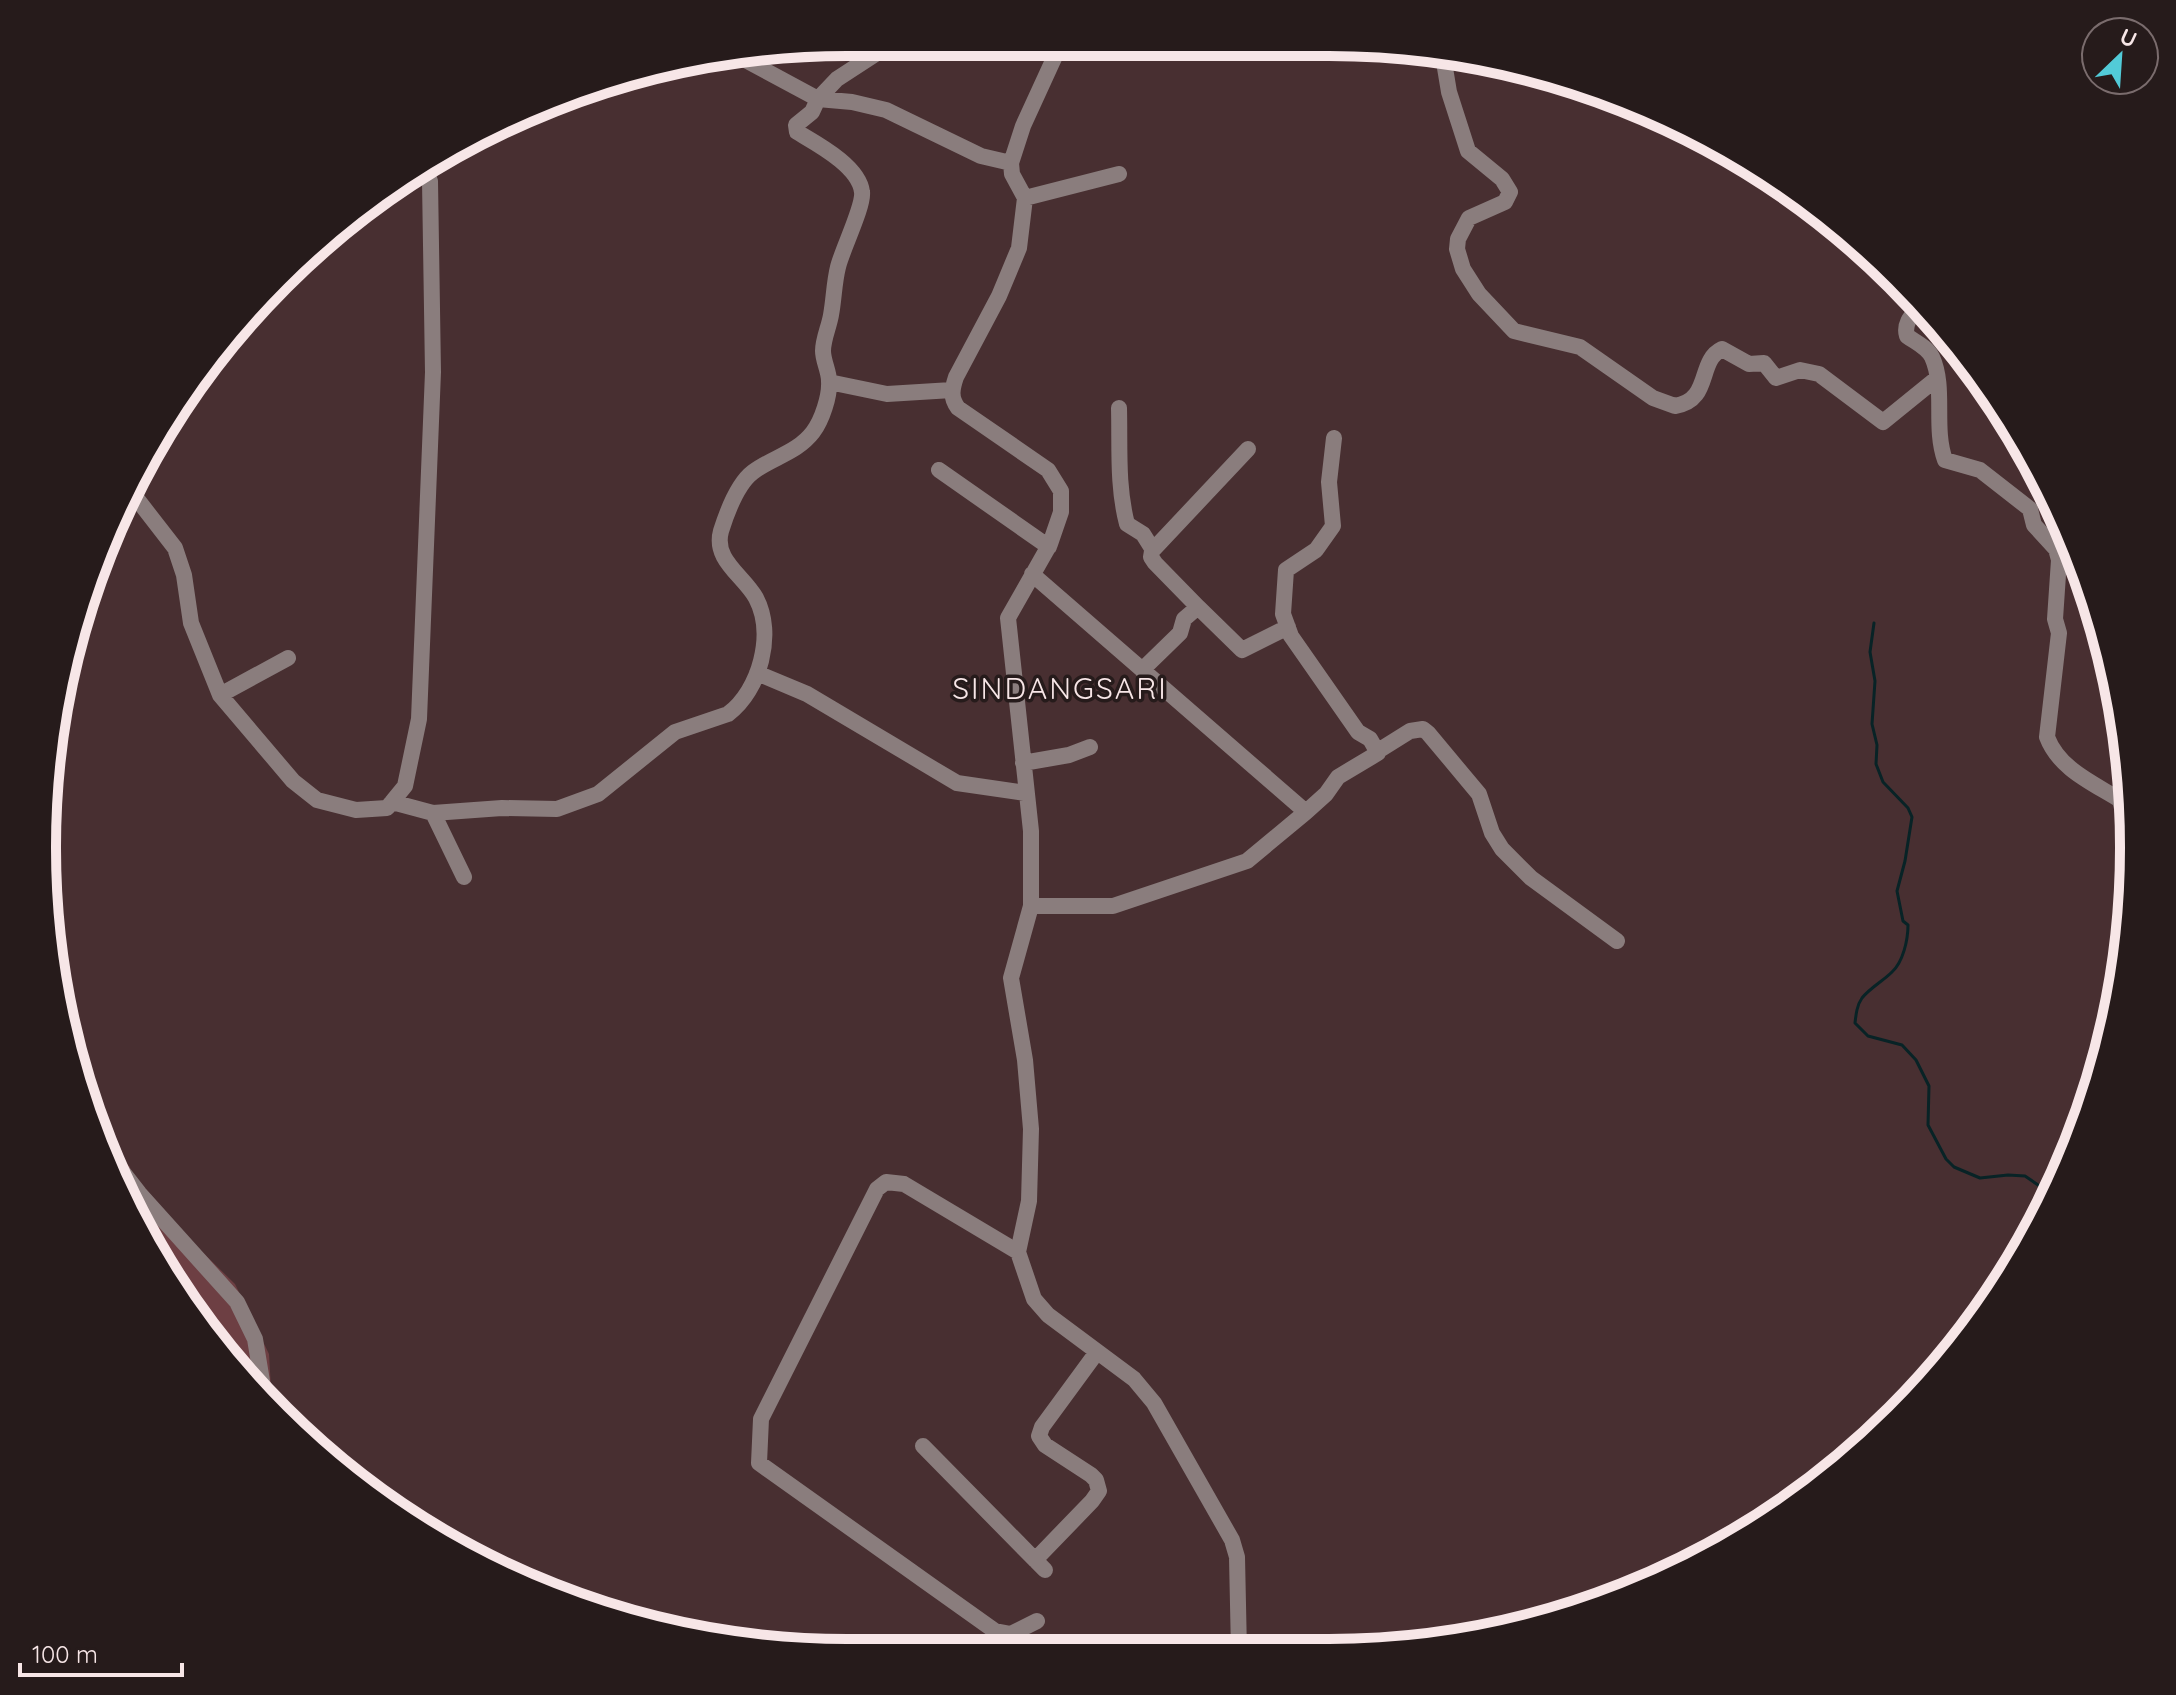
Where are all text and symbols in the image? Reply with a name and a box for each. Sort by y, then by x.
north arrow [2080,16,2160,96]
text: U [2116,22,2141,54]
district label: SINDANGSARI [952,669,1168,707]
scale bar [20,1627,182,1677]
text: 100 m [32,1639,98,1669]

